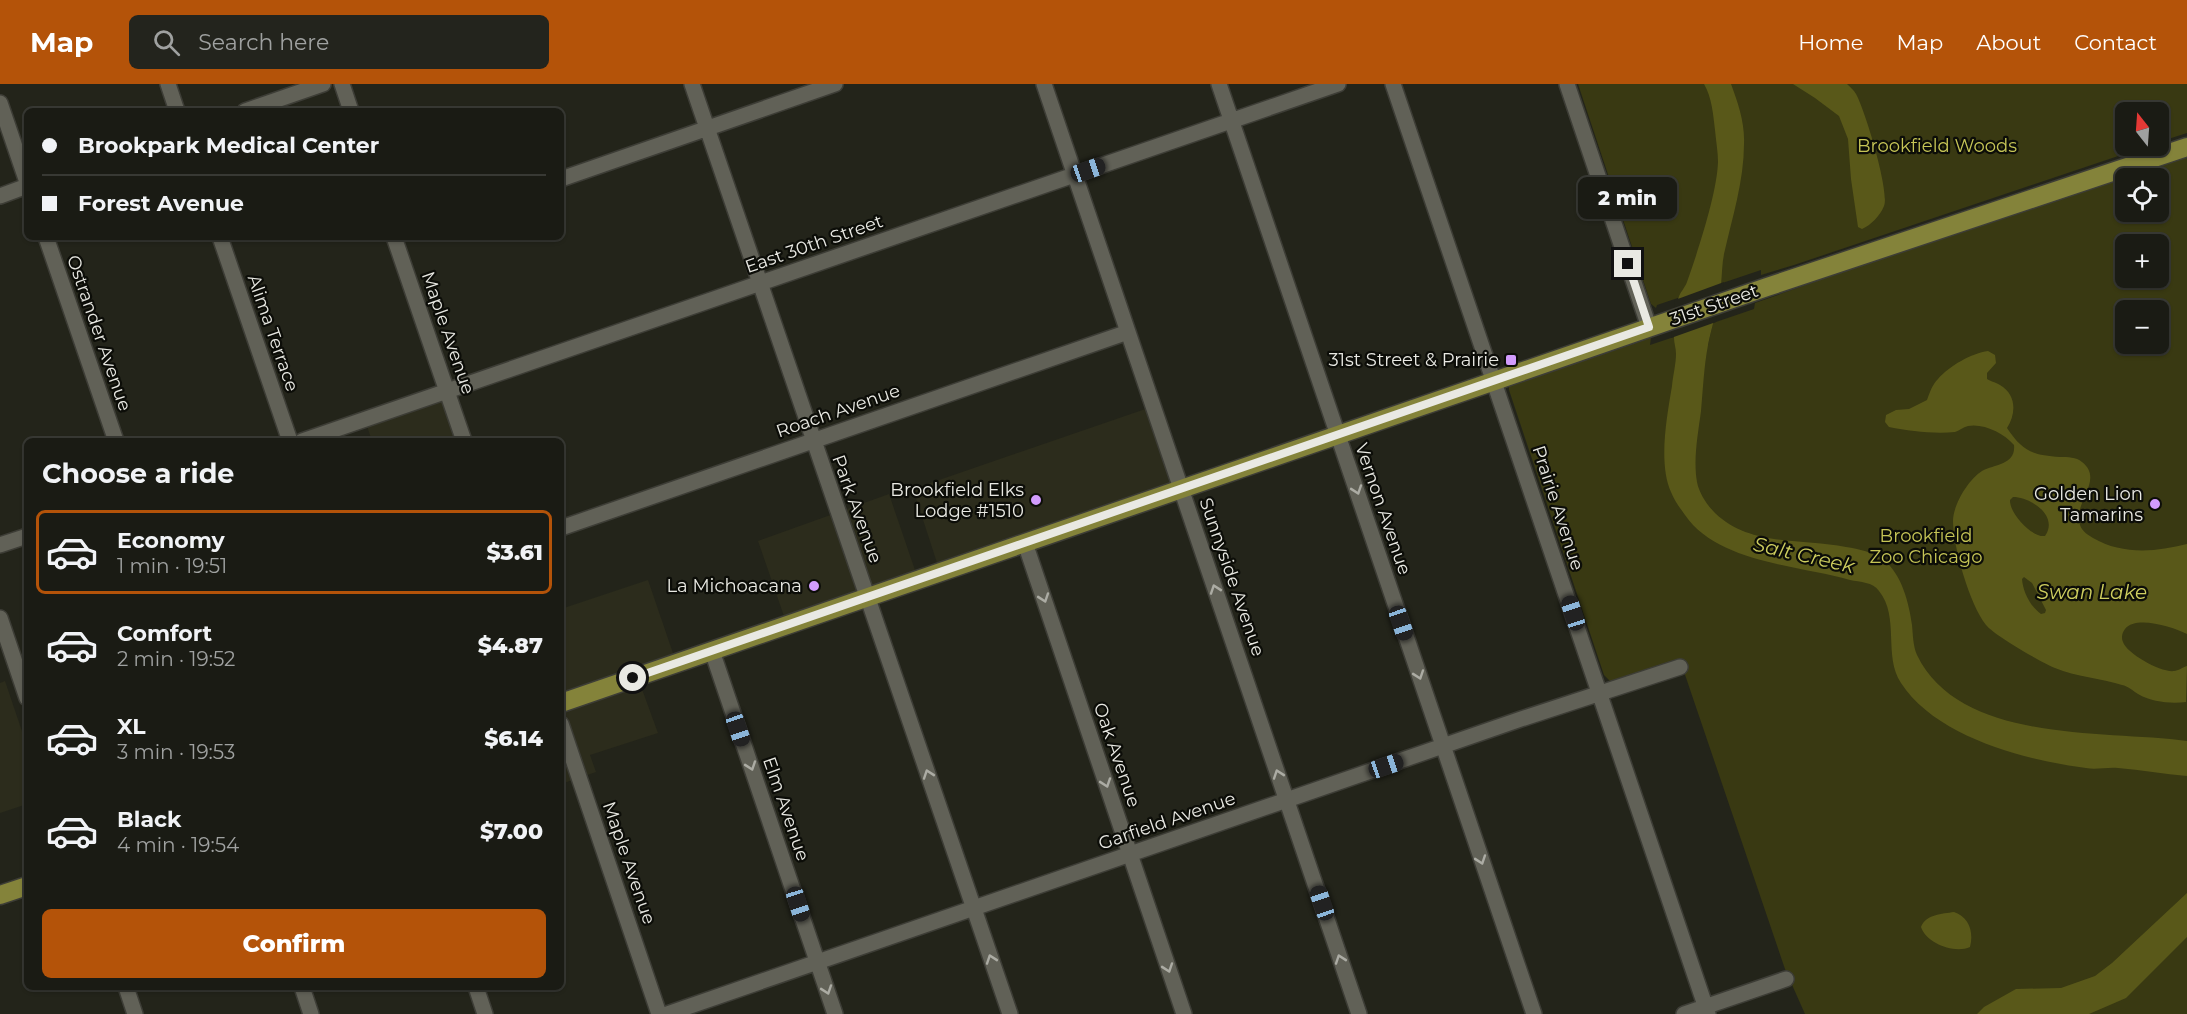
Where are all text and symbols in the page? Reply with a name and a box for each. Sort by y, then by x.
search box [129,15,549,69]
text: Map [30,25,93,59]
icon: search [150,26,183,59]
text: Search here [198,29,329,56]
text: Home [1798,30,1863,55]
text: Map [1896,30,1943,55]
text: About [1976,30,2041,55]
text: Contact [2074,30,2157,55]
north arrow [2115,102,2169,156]
map controls [2115,102,2169,354]
text: Brookpark Medical Center [78,132,379,159]
park label: Brookfield Woods [1857,135,2017,157]
car [1068,156,1108,184]
button: locate [2115,168,2169,222]
callout: 2 min [1578,177,1678,219]
text: 2 min [1598,186,1657,210]
text: Forest Avenue [78,190,244,217]
street label: East 30th Street [742,210,886,278]
button: + [2115,234,2169,288]
route end [1614,250,1641,277]
street label: Ostrander Avenue [62,252,136,414]
street label: Maple Avenue [417,269,479,397]
street label: Alima Terrace [243,272,303,394]
street label: 31st Street [1667,280,1761,330]
button: − [2115,300,2169,354]
place label: 31st Street & Prairie [1328,349,1499,371]
marker: 31st Street & Prairie [1504,353,1518,367]
street label: Roach Avenue [773,379,903,443]
street label: Vernon Avenue [1350,440,1416,578]
street label: Prairie Avenue [1527,443,1589,573]
street label: Park Avenue [827,452,887,566]
text: Choose a ride [42,457,234,490]
place label: Brookfield Elks Lodge #1510 [890,479,1024,522]
place label: Golden Lion Tamarins [2034,483,2143,526]
one-way arrow [1349,484,1362,495]
marker: Brookfield Elks Lodge #1510 [1029,493,1043,507]
street label: Sunnyside Avenue [1195,495,1269,659]
marker: Golden Lion Tamarins [2148,497,2162,511]
icon: car [45,525,99,579]
park label: Brookfield Zoo Chicago [1870,525,1982,568]
text: Economy [117,527,225,554]
water label: Salt Creek [1751,532,1858,579]
text: $3.61 [486,539,543,566]
text: 1 min · 19:51 [117,554,227,578]
place label: La Michoacana [666,575,802,597]
marker: La Michoacana [807,579,821,593]
water label: Swan Lake [2037,580,2147,604]
one-way arrow [1210,584,1223,595]
one-way arrow [1036,592,1049,603]
car [1559,593,1587,633]
car [1387,603,1415,643]
icon: car [45,618,99,672]
text: Comfort [117,620,212,647]
text: $4.87 [478,632,543,659]
text: 2 min · 19:52 [117,647,235,671]
route start [619,664,646,691]
one-way arrow [1412,669,1424,680]
street label: Oak Avenue [1089,700,1145,810]
car [724,709,752,749]
icon: car [45,711,99,765]
text: XL [117,713,146,740]
text: $6.14 [484,725,543,752]
text: 3 min · 19:53 [117,740,235,764]
car [1366,752,1406,780]
street label: Elm Avenue [758,754,814,864]
one-way arrow [744,760,756,771]
one-way arrow [923,769,935,780]
one-way arrow [1272,769,1285,780]
one-way arrow [1098,777,1111,788]
street label: Garfield Avenue [1096,787,1239,855]
street label: Maple Avenue [598,799,660,927]
icon: car [45,804,99,858]
text: Black [117,806,181,833]
text: $7.00 [480,818,543,845]
text: 4 min · 19:54 [117,833,239,857]
one-way arrow [1474,854,1487,865]
car [1308,883,1336,923]
car [784,884,812,924]
button: Confirm [42,909,546,978]
one-way arrow [986,954,998,965]
one-way arrow [1335,954,1348,965]
one-way arrow [1161,962,1174,973]
one-way arrow [819,984,832,995]

